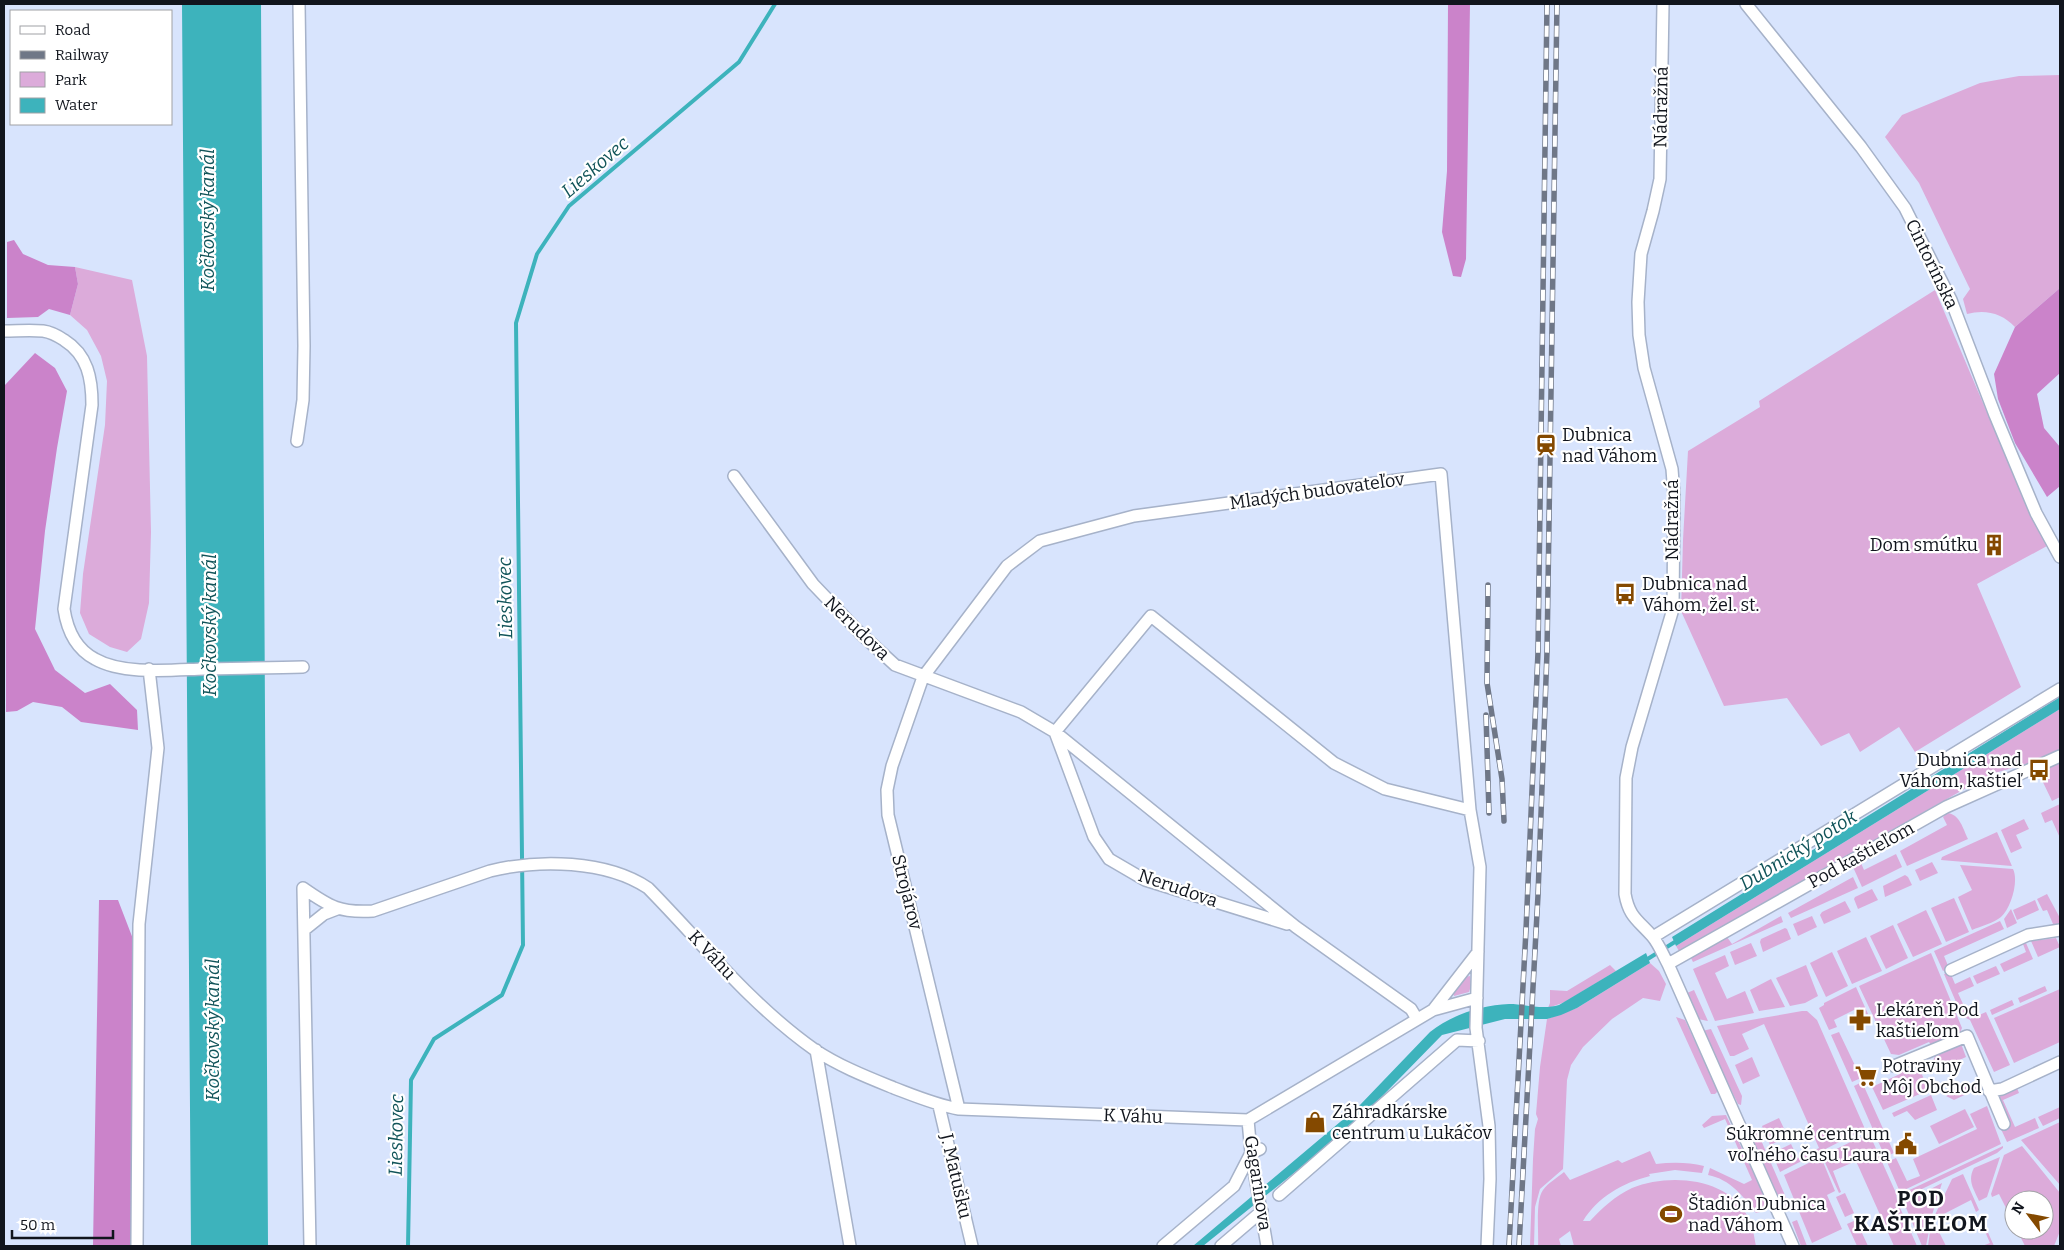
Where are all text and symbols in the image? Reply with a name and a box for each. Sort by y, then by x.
legend [10,10,172,125]
text: Road [55,21,90,39]
text: Railway [55,46,109,64]
street label: Nádražná [1649,66,1673,148]
text: Park [55,71,87,89]
text: Water [55,96,98,114]
water label: Lieskovec [557,132,633,202]
water label: Kočkovský kanál [196,149,219,291]
street label: Cintorínska [1901,216,1963,313]
place label: Dubnica nad Váhom [1562,424,1657,467]
station icon: Dubnica nad Váhom [1533,432,1559,458]
street label: Mladých budovateľov [1228,468,1406,514]
street label: Nádražná [1661,479,1683,561]
building icon: Dom smútku [1981,532,2007,558]
place label: Dom smútku [1870,534,1978,556]
water label: Kočkovský kanál [198,554,221,696]
water label: Lieskovec [493,557,517,639]
place label: Dubnica nad Váhom, žel. st. [1642,573,1759,616]
bus stop icon: Dubnica nad Váhom, žel. st. [1612,581,1638,607]
street label: Nerudova [820,591,894,665]
place label: Dubnica nad Váhom, kaštieľ [1899,749,2024,792]
bus stop icon: Dubnica nad Váhom, kaštieľ [2026,757,2052,783]
water label: Dubnický potok [1735,804,1862,895]
street label: Pod kaštieľom [1804,817,1918,893]
street label: Strojárov [887,852,927,932]
street label: Nerudova [1135,864,1221,912]
street label: K Váhu [684,926,740,984]
water label: Kočkovský kanál [201,959,224,1101]
place label: Lekáreň Pod kaštieľom [1876,999,1979,1042]
pharmacy icon: Lekáreň Pod kaštieľom [1847,1007,1873,1033]
place label: Potraviny Môj Obchod [1882,1055,1982,1098]
supermarket icon: Potraviny Môj Obchod [1853,1063,1879,1089]
water label: Lieskovec [384,1094,408,1176]
place label: Záhradkárske centrum u Lukáčov [1332,1101,1492,1144]
street label: K Váhu [1103,1104,1163,1128]
shop icon: Záhradkárske centrum u Lukáčov [1302,1109,1328,1135]
place label: Súkromné centrum voľného času Laura [1726,1123,1890,1166]
street label: J. Matušku [935,1130,976,1221]
public building icon: Súkromné centrum voľného času Laura [1893,1131,1919,1157]
street label: Gagarinova [1240,1134,1276,1232]
district label: POD KAŠTIEĽOM [1854,1185,1988,1237]
north arrow [2004,1190,2054,1240]
place label: Štadión Dubnica nad Váhom [1688,1193,1826,1236]
text: N [2008,1199,2029,1217]
sports icon: Štadión Dubnica nad Váhom [1658,1201,1684,1227]
scale bar [12,1208,114,1240]
text: 50 m [20,1216,56,1234]

